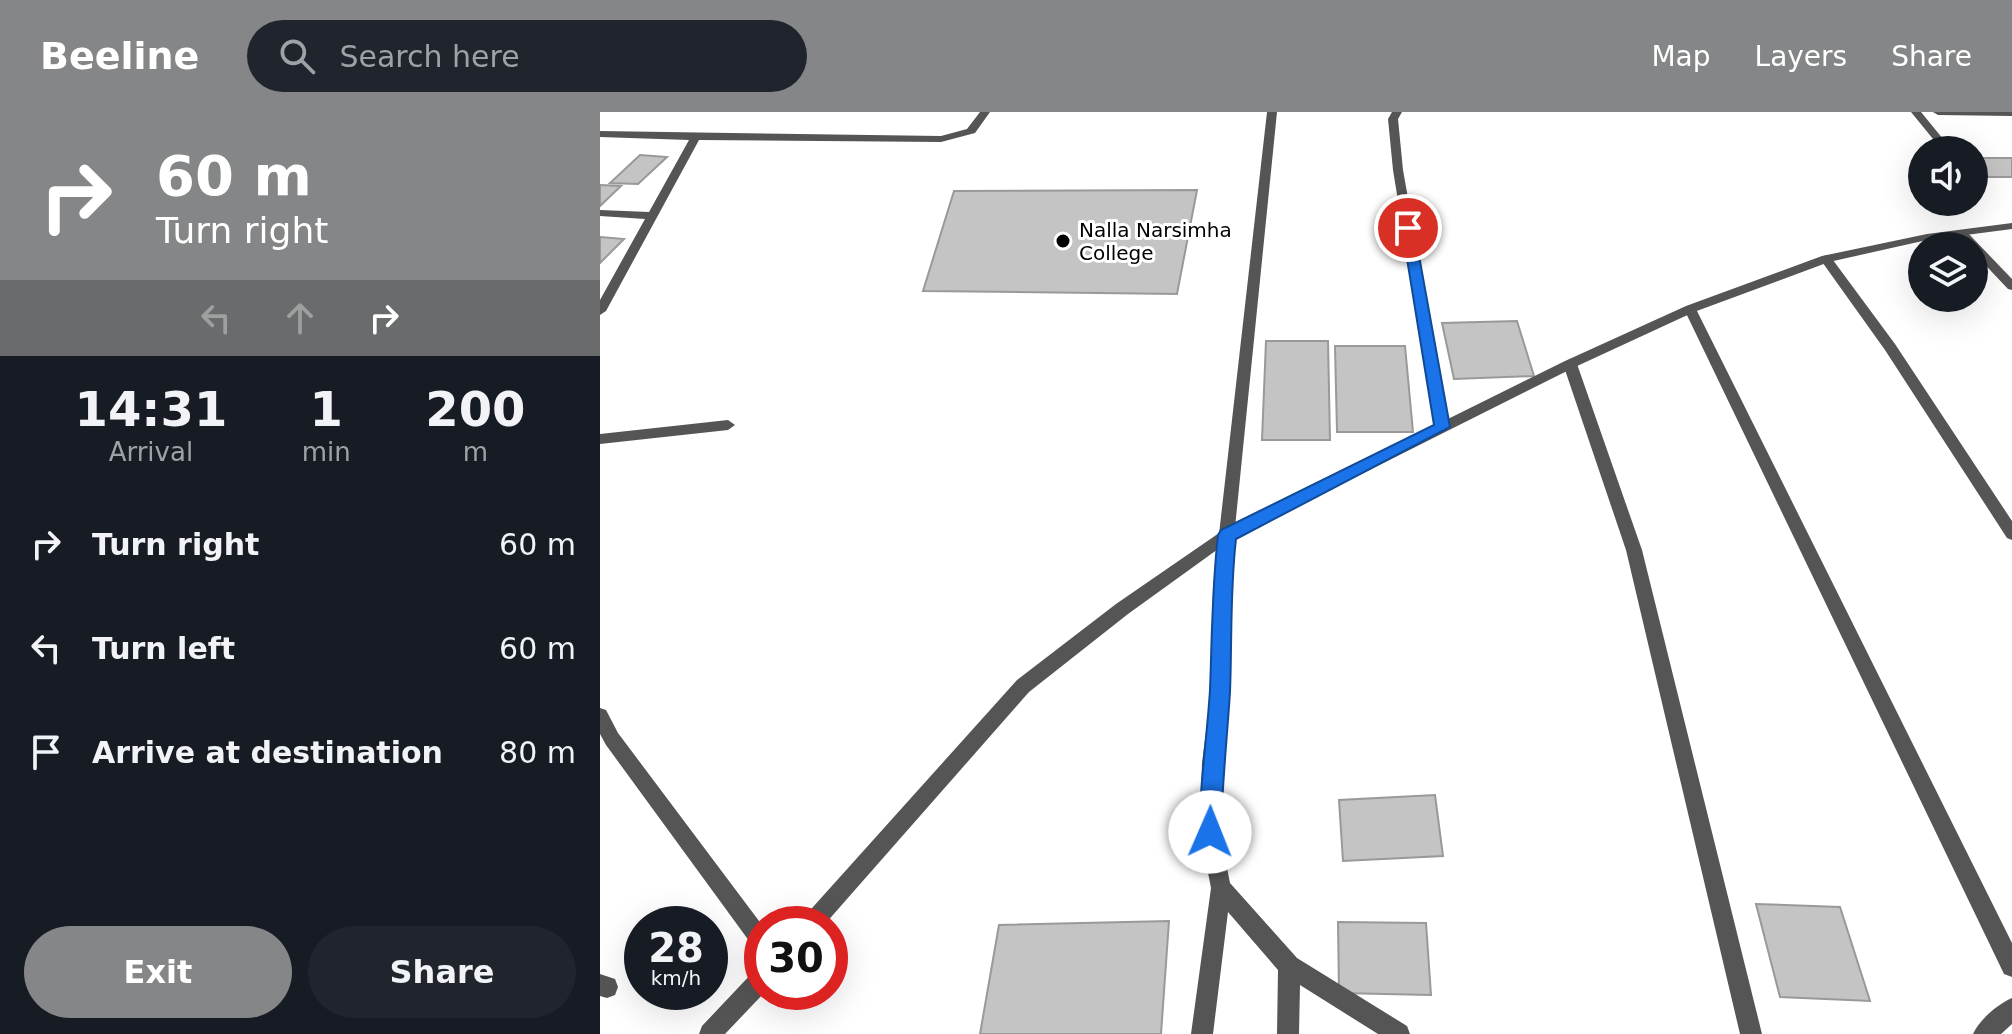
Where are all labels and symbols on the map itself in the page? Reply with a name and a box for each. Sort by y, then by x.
pin [1374,194,1442,262]
place label: Nalla Narsimha College [1079,218,1232,265]
marker: Nalla Narsimha College [1054,232,1072,250]
position arrow [1168,790,1252,874]
speed limit sign: 30 [744,906,848,1010]

